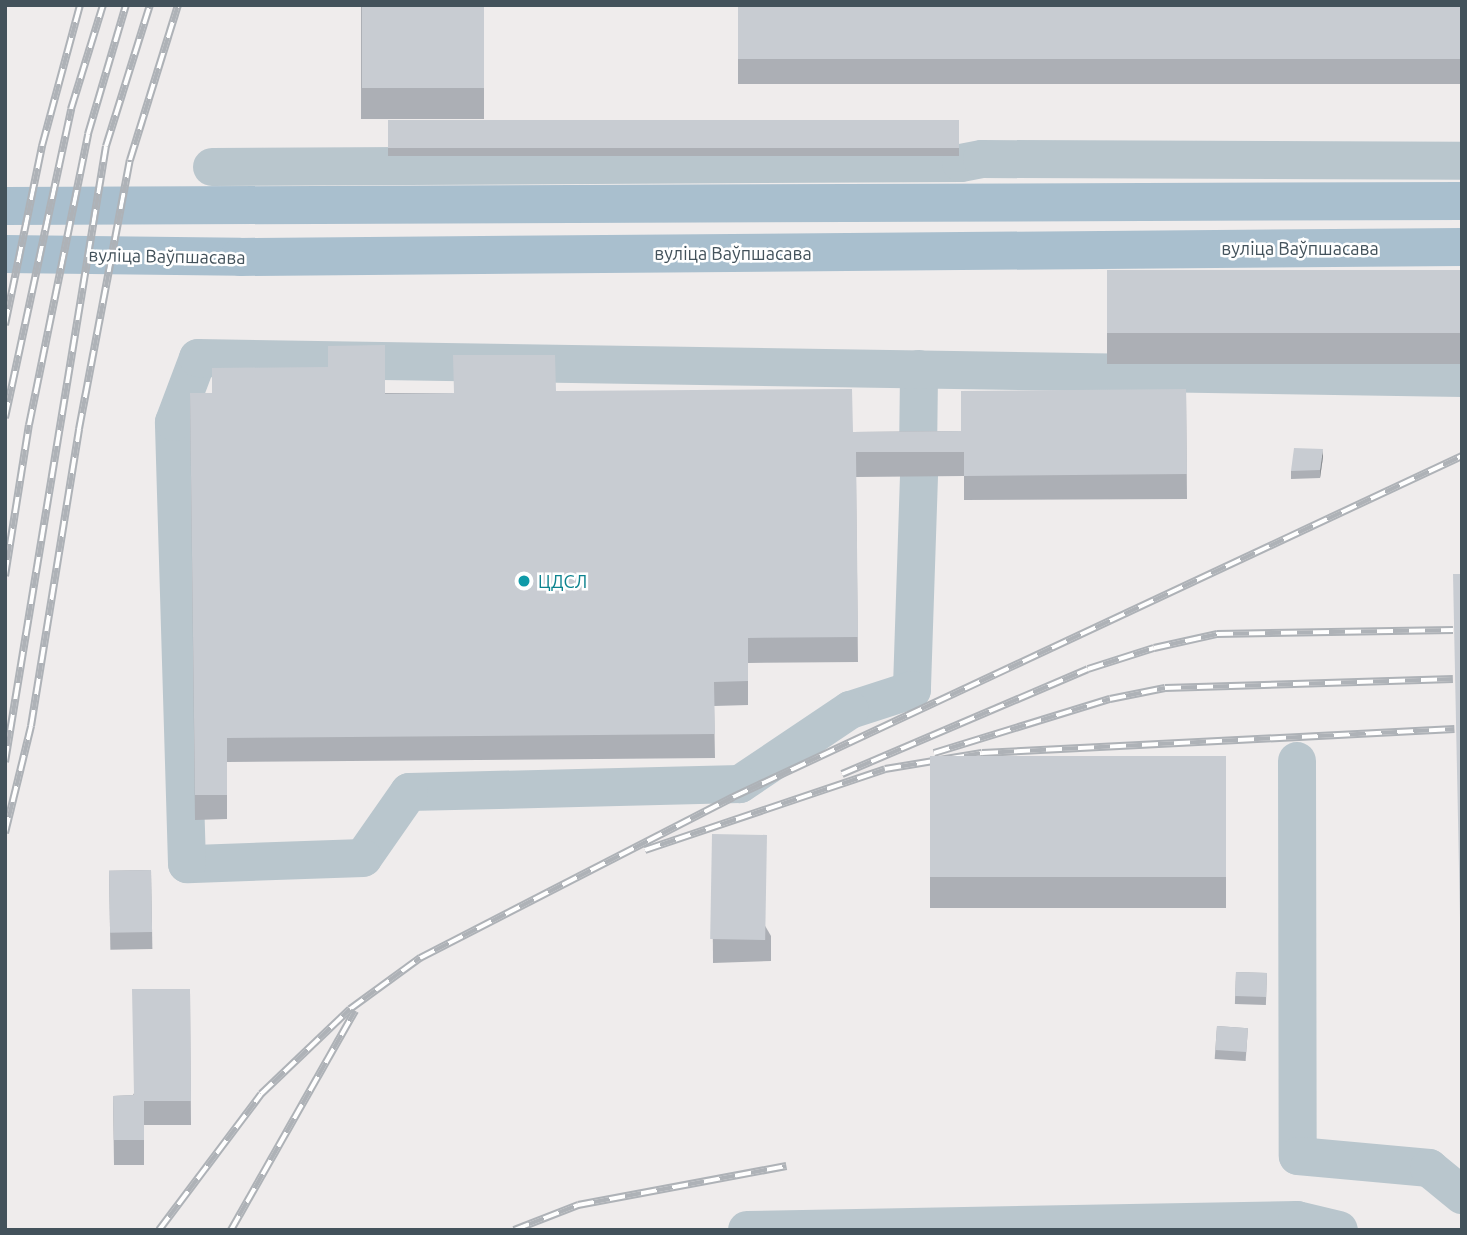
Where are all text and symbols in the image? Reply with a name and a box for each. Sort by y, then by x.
street label: вуліца Ваўпшасава [1221,237,1379,259]
street label: вуліца Ваўпшасава [654,242,812,264]
street label: вуліца Ваўпшасава [88,244,246,268]
place label: ЦДСЛ [538,570,587,592]
marker: ЦДСЛ [516,573,532,589]

